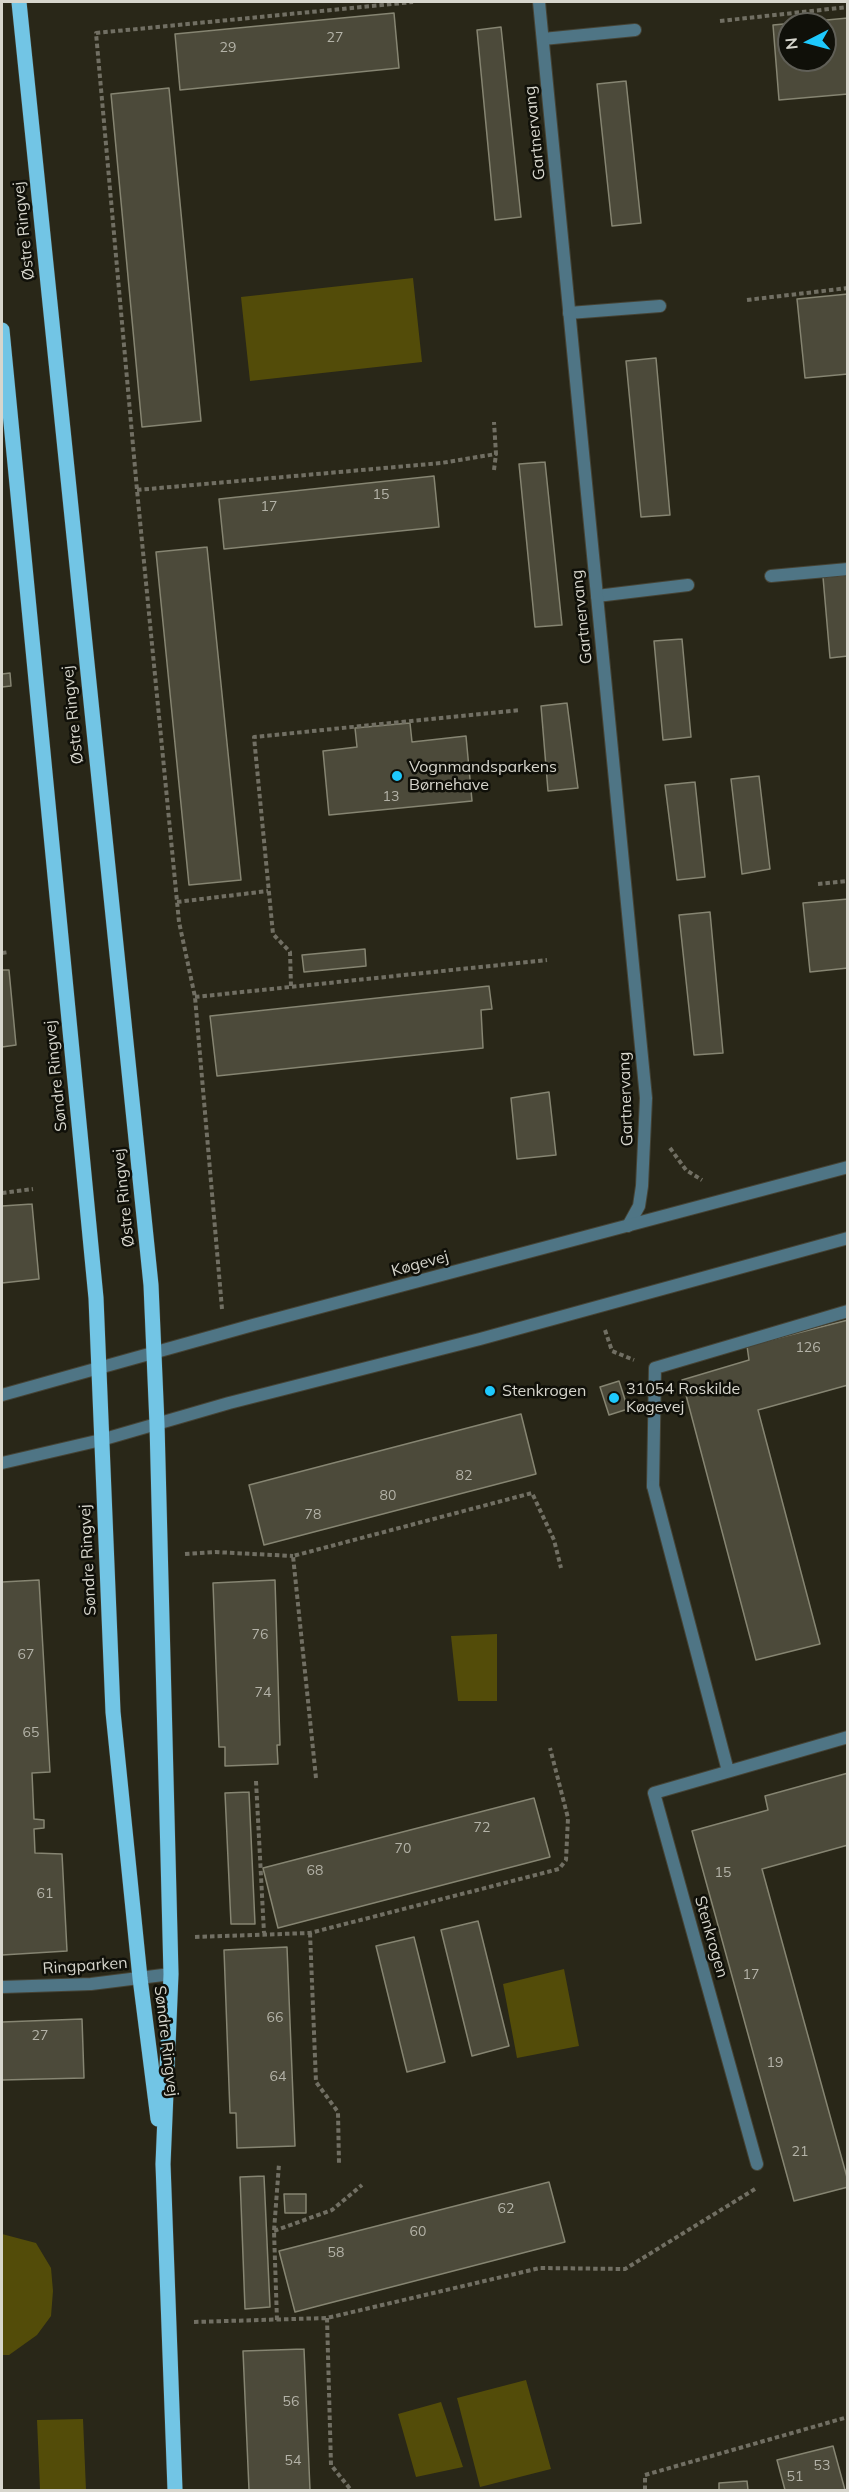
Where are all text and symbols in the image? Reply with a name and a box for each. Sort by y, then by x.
north arrow [777,12,837,72]
house number: 27 [327,30,343,46]
text: N [781,37,802,51]
house number: 29 [220,40,236,56]
street label: Gartnervang [521,85,549,181]
street label: Østre Ringvej [9,181,39,281]
house number: 15 [373,487,389,503]
house number: 17 [261,499,277,515]
street label: Gartnervang [568,569,596,665]
street label: Østre Ringvej [58,665,88,765]
place label: Vognmandsparkens Børnehave [409,757,557,795]
marker: Vognmandsparkens Børnehave [390,769,404,783]
house number: 13 [383,789,399,805]
street label: Søndre Ringvej [41,1020,71,1132]
street label: Gartnervang [615,1051,637,1147]
street label: Østre Ringvej [109,1148,139,1248]
street label: Køgevej [389,1247,451,1281]
house number: 126 [795,1340,821,1356]
place label: 31054 Roskilde Køgevej [626,1379,740,1417]
place label: Stenkrogen [502,1381,586,1401]
marker: Stenkrogen [483,1384,497,1398]
marker: 31054 Roskilde Køgevej [607,1391,621,1405]
house number: 82 [456,1468,472,1484]
house number: 80 [380,1488,396,1504]
street label: Søndre Ringvej [75,1504,101,1616]
house number: 78 [305,1507,321,1523]
house number: 76 [252,1627,268,1643]
house number: 67 [18,1647,34,1663]
house number: 74 [255,1685,271,1701]
house number: 65 [23,1725,39,1741]
house number: 72 [474,1820,490,1836]
house number: 70 [395,1841,411,1857]
house number: 68 [307,1863,323,1879]
house number: 15 [715,1865,731,1881]
house number: 61 [37,1886,53,1902]
street label: Stenkrogen [690,1894,732,1980]
street label: Ringparken [42,1953,128,1979]
house number: 17 [743,1967,759,1983]
street label: Søndre Ringvej [150,1985,182,2097]
house number: 66 [267,2010,283,2026]
house number: 27 [32,2028,48,2044]
house number: 19 [767,2055,783,2071]
house number: 64 [270,2069,286,2085]
house number: 21 [792,2144,808,2160]
house number: 62 [498,2201,514,2217]
house number: 60 [410,2224,426,2240]
house number: 58 [328,2245,344,2261]
house number: 56 [283,2394,299,2410]
house number: 54 [285,2453,301,2469]
house number: 53 [814,2458,830,2474]
house number: 51 [787,2469,803,2485]

